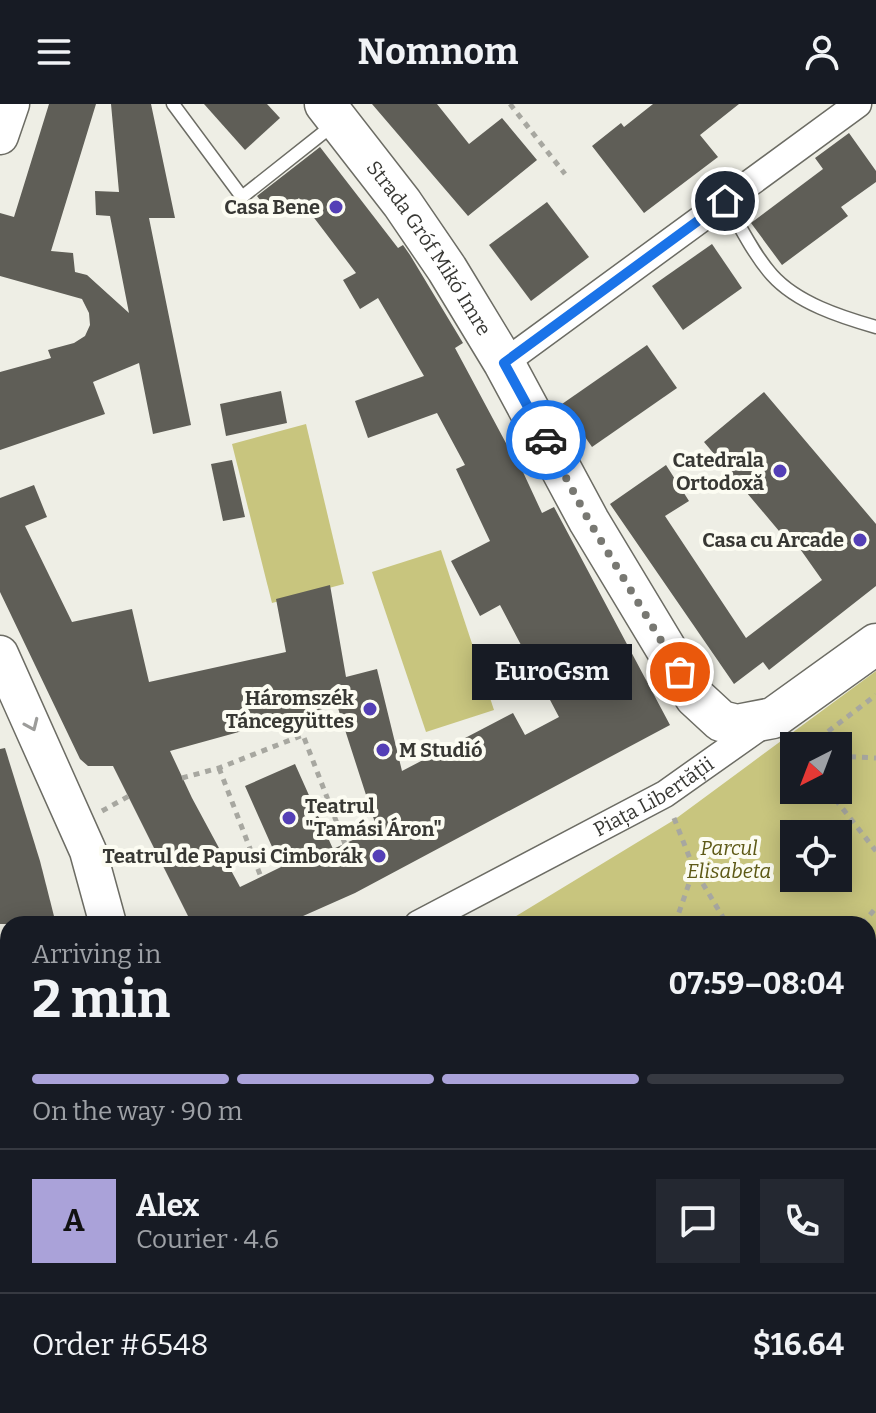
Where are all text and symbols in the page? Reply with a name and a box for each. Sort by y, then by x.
icon: menu [32,30,76,74]
text: Nomnom [358,30,518,74]
icon: person [800,30,844,74]
street label: Strada Gróf Mikó Imre [362,156,496,340]
pin [691,167,759,235]
icon: home [703,179,747,223]
place label: Casa Bene [224,195,320,219]
marker: Casa Bene [327,198,345,216]
courier [506,400,586,480]
icon: car [524,418,568,462]
place label: Catedrala Ortodoxă [673,448,764,495]
marker: Catedrala Ortodoxă [771,462,789,480]
place label: Casa cu Arcade [702,528,844,552]
marker: Casa cu Arcade [851,531,869,549]
pin [646,638,714,706]
callout: EuroGsm [472,644,632,700]
icon: bag [658,650,702,694]
text: EuroGsm [495,656,609,687]
place label: Háromszék Táncegyüttes [226,686,354,733]
marker: Háromszék Táncegyüttes [361,700,379,718]
one-way arrow [23,717,39,731]
north arrow [780,732,852,804]
map controls [780,732,852,892]
place label: M Studió [399,738,482,762]
marker: M Studió [374,741,392,759]
street label: Piața Libertății [590,751,718,841]
place label: Teatrul "Tamási Áron" [305,794,442,841]
marker: Teatrul "Tamási Áron" [280,809,298,827]
button: locate [780,820,852,892]
park label: Parcul Elisabeta [687,836,771,883]
place label: Teatrul de Papusi Cimborák [102,844,363,868]
marker: Teatrul de Papusi Cimborák [370,847,388,865]
text: Arriving in [32,939,161,970]
text: 07:59–08:04 [668,966,844,1002]
text: 2 min [32,968,170,1031]
text: On the way · 90 m [32,1096,243,1127]
button: chat [656,1179,740,1263]
button: phone [760,1179,844,1263]
text: Alex [136,1188,199,1224]
text: A [63,1203,85,1239]
text: Courier · 4.6 [136,1224,279,1255]
text: Order #6548 [32,1327,209,1363]
text: $16.64 [753,1327,844,1363]

